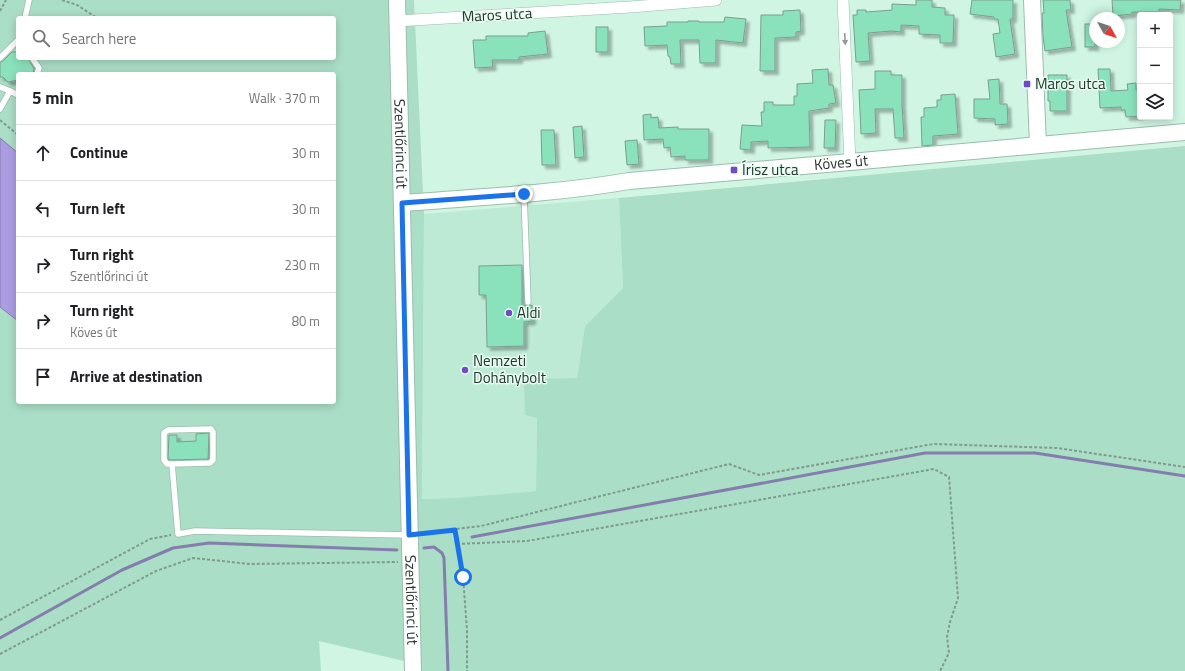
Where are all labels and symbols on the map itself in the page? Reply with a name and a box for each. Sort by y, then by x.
street label: Maros utca [461,1,533,28]
north arrow [1089,12,1125,48]
one-way arrow [841,33,848,45]
place label: Maros utca [1035,72,1106,95]
marker: Maros utca [1022,79,1032,89]
street label: Szentlőrinci út [388,99,414,190]
street label: Köves út [813,148,870,176]
place label: Írisz utca [742,158,799,181]
marker: Írisz utca [729,165,739,175]
route end [515,185,533,203]
place label: Aldi [517,301,541,324]
marker: Aldi [504,308,514,318]
place label: Nemzeti Dohánybolt [473,349,547,389]
marker: Nemzeti Dohánybolt [460,365,470,375]
street label: Szentlőrinci út [399,555,424,646]
route start [454,568,472,586]

